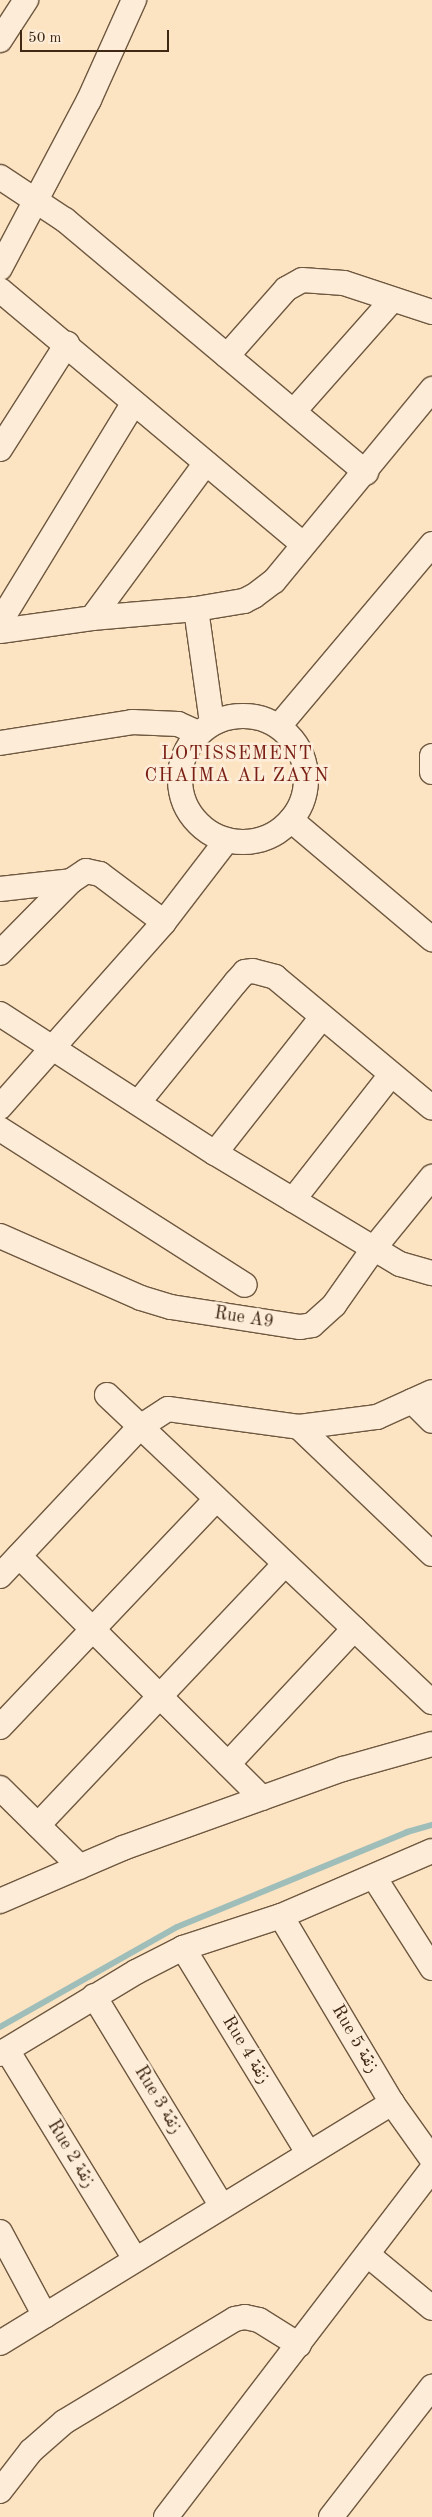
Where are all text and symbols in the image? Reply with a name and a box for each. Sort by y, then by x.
scale bar [22,20,171,52]
text: 50 m [28,31,62,46]
district label: LOTISSEMENT CHAIMA AL ZAYN [143,744,331,788]
street label: Rue A9 [213,1303,275,1333]
street label: Rue 5 زنقة [327,2001,383,2077]
street label: Rue 4 زنقة [217,2012,275,2088]
street label: Rue 3 زنقة [129,2062,187,2138]
street label: Rue 2 زنقة [42,2116,100,2192]

